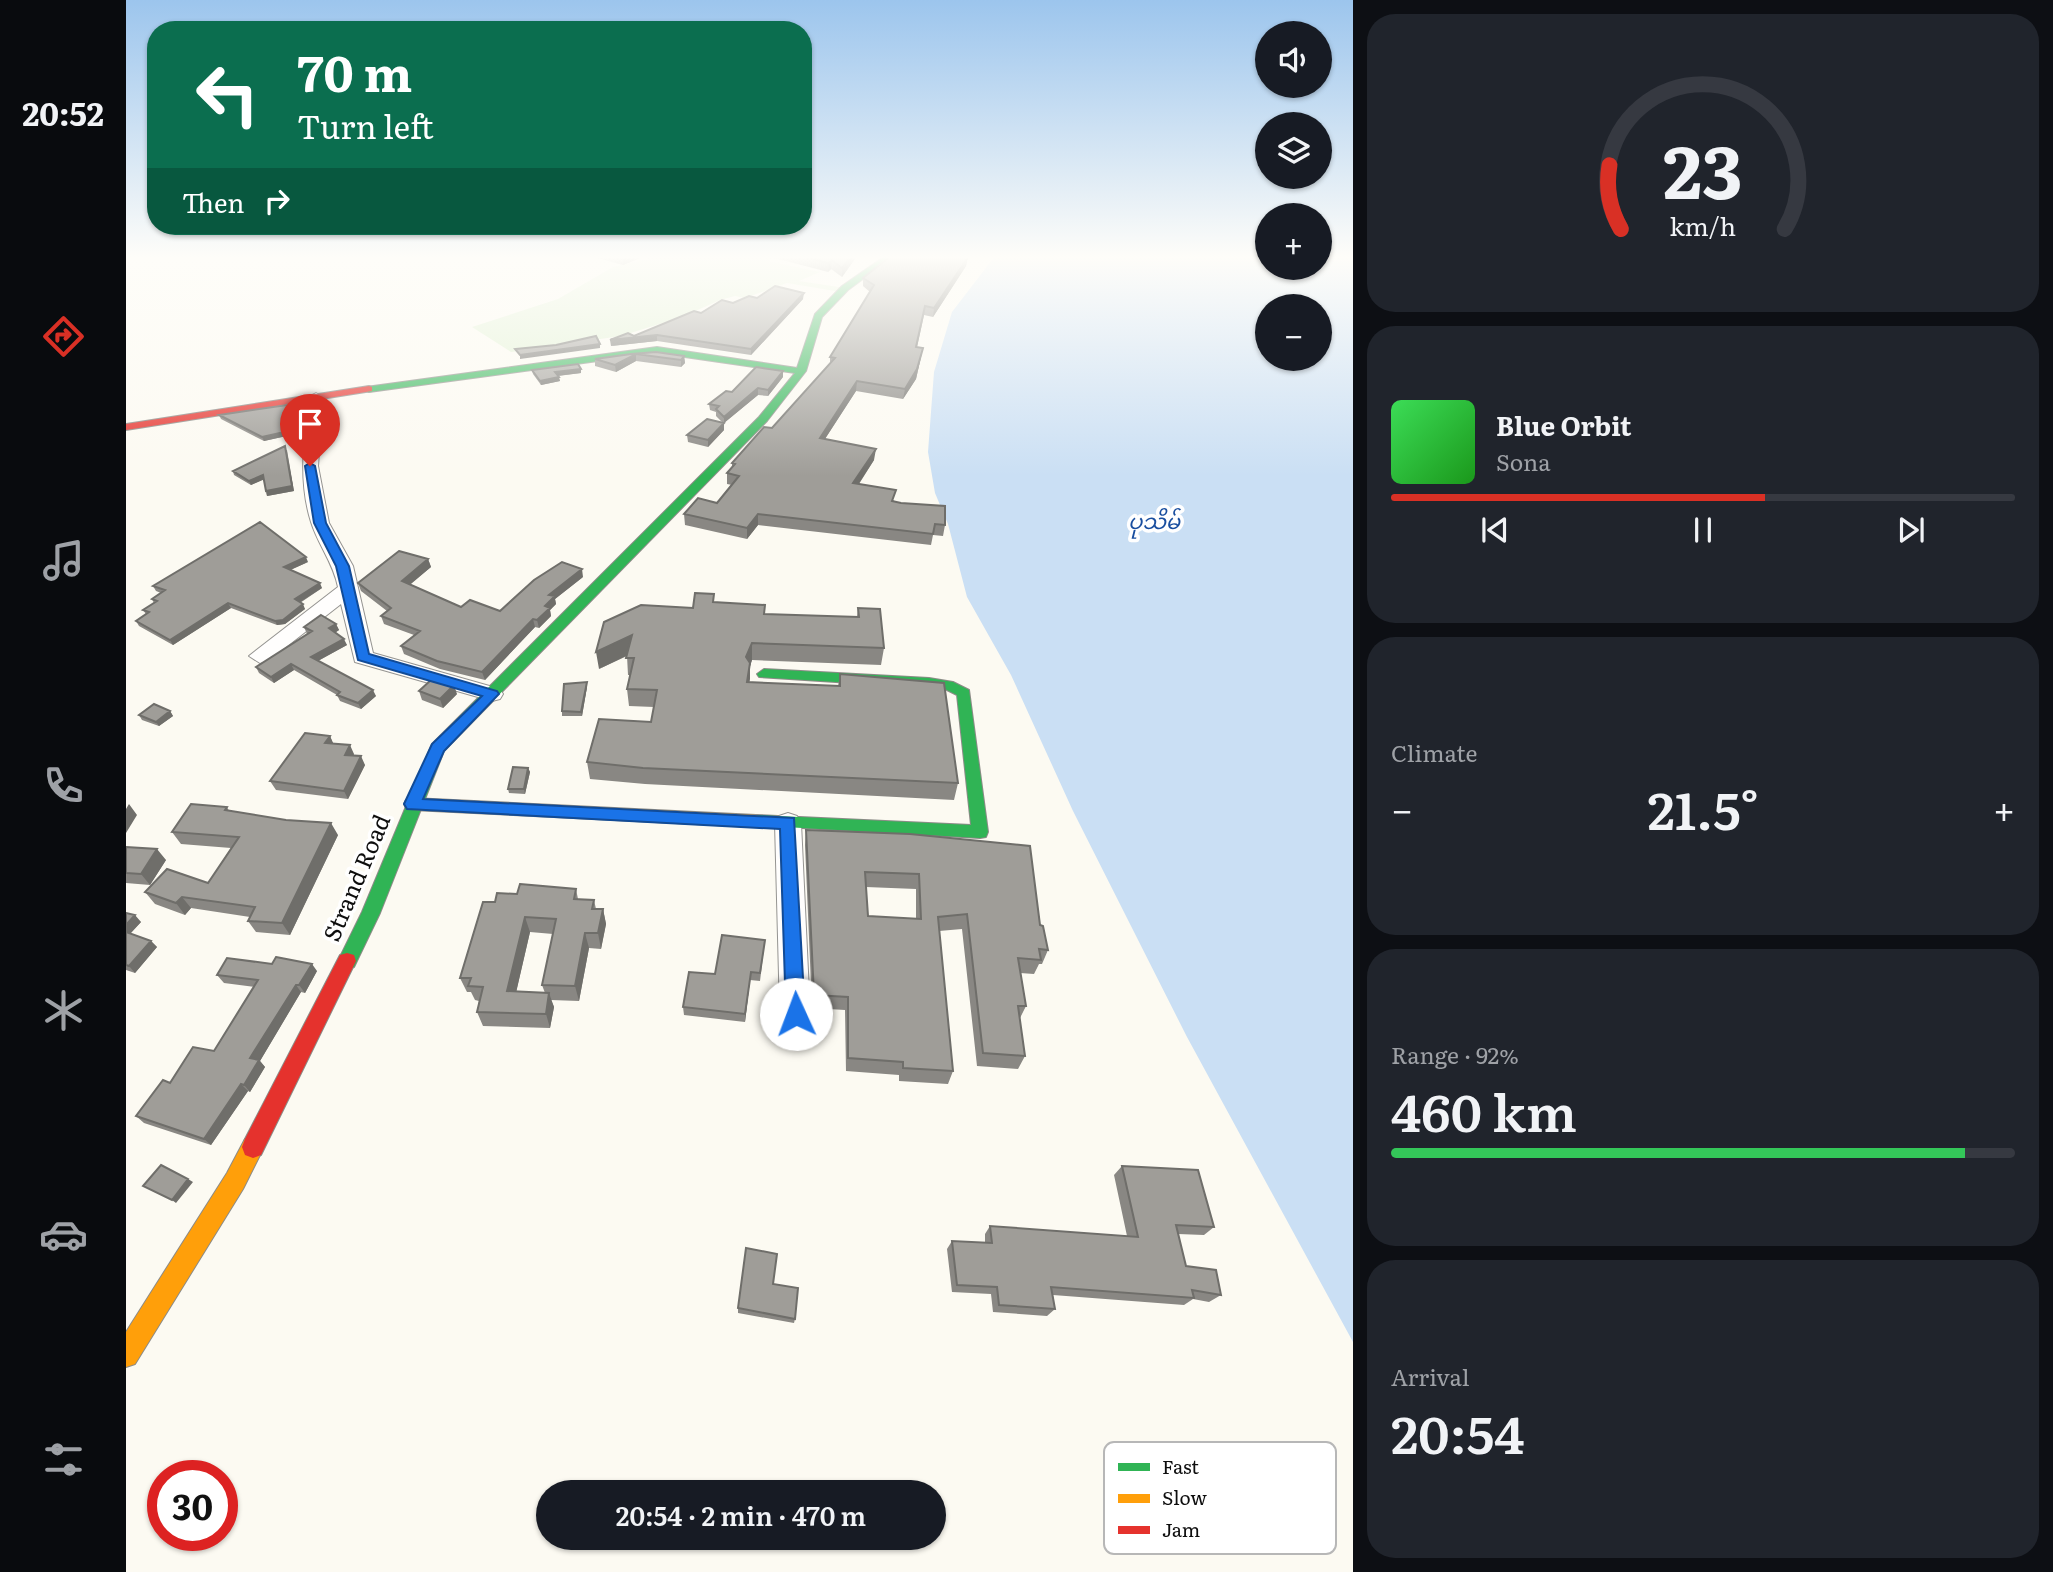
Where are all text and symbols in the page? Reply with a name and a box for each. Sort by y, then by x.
map controls [1255,21,1332,371]
button: sound [1255,21,1332,98]
text: 70 m [297,34,412,107]
icon: left [182,49,273,140]
text: 20:52 [22,88,104,136]
text: Turn left [297,101,434,149]
button: layers [1255,112,1332,189]
text: 23 [1663,113,1743,221]
text: Then [182,182,244,221]
icon: right [258,182,296,220]
button: + [1255,203,1332,280]
text: km/h [1670,207,1736,244]
button: − [1255,294,1332,371]
icon: directions [39,312,88,361]
pin [280,394,340,466]
icon: arrive [291,405,329,443]
text: Blue Orbit [1496,405,1631,444]
text: Sona [1496,444,1551,478]
water label: ပုသိမ် [1128,504,1181,539]
icon: previous [1476,511,1514,549]
icon: pause [1684,511,1722,549]
icon: next [1892,511,1930,549]
icon: music [39,536,88,585]
text: Climate [1391,735,1477,769]
icon: phone [39,761,88,810]
text: 21.5° [1647,769,1759,846]
text: − [1391,779,1413,836]
text: + [1993,779,2015,836]
street label: Strand Road [313,808,397,946]
position arrow [759,977,833,1051]
icon: climate [39,986,88,1035]
text: Range · 92% [1391,1037,1519,1071]
text: 460 km [1391,1071,1577,1148]
icon: car [39,1210,88,1259]
text: Arrival [1391,1359,1470,1393]
text: 20:54 [1391,1393,1524,1470]
icon: filters [39,1435,88,1484]
legend [1104,1442,1336,1554]
text: Fast [1162,1452,1199,1480]
speed limit sign: 30 [147,1460,238,1551]
text: Slow [1162,1483,1207,1511]
text: 20:54 · 2 min · 470 m [616,1495,866,1534]
text: Jam [1162,1515,1200,1543]

